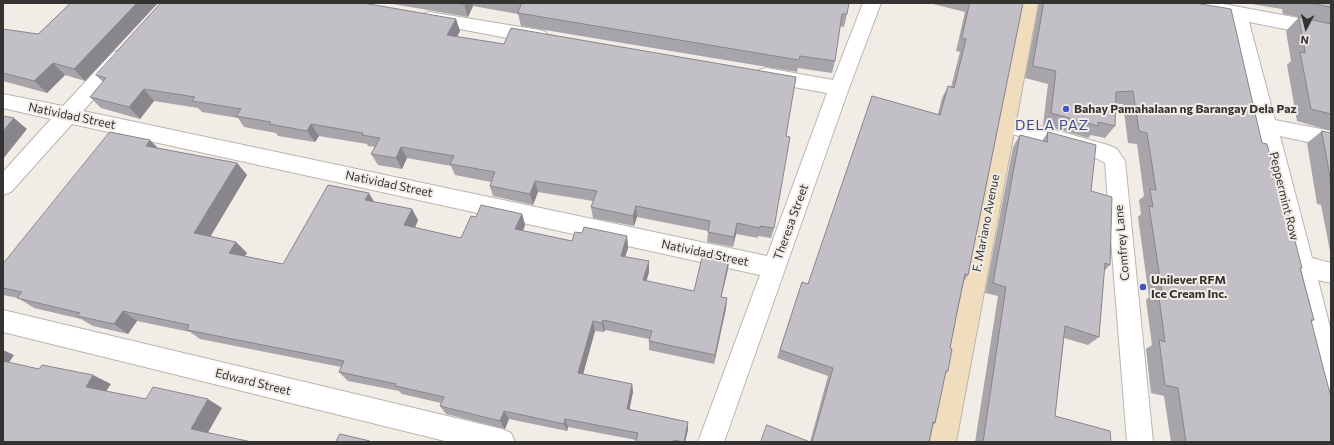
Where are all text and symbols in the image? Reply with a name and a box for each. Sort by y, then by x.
north arrow [1286,8,1326,48]
text: N [1300,33,1309,47]
street label: Natividad Street [27,100,117,132]
place label: Bahay Pamahalaan ng Barangay Dela Paz [1074,102,1297,116]
marker: Bahay Pamahalaan ng Barangay Dela Paz [1061,104,1071,114]
district label: DELA PAZ [1015,117,1089,133]
street label: Peppermint Row [1266,150,1302,242]
street label: Natividad Street [344,168,434,200]
street label: F. Mariano Avenue [969,173,1003,273]
street label: Theresa Street [771,182,811,262]
street label: Comfrey Lane [1112,204,1132,282]
street label: Natividad Street [660,237,750,269]
place label: Unilever RFM Ice Cream Inc. [1151,273,1227,301]
marker: Unilever RFM Ice Cream Inc. [1138,282,1148,292]
street label: Edward Street [214,366,292,398]

